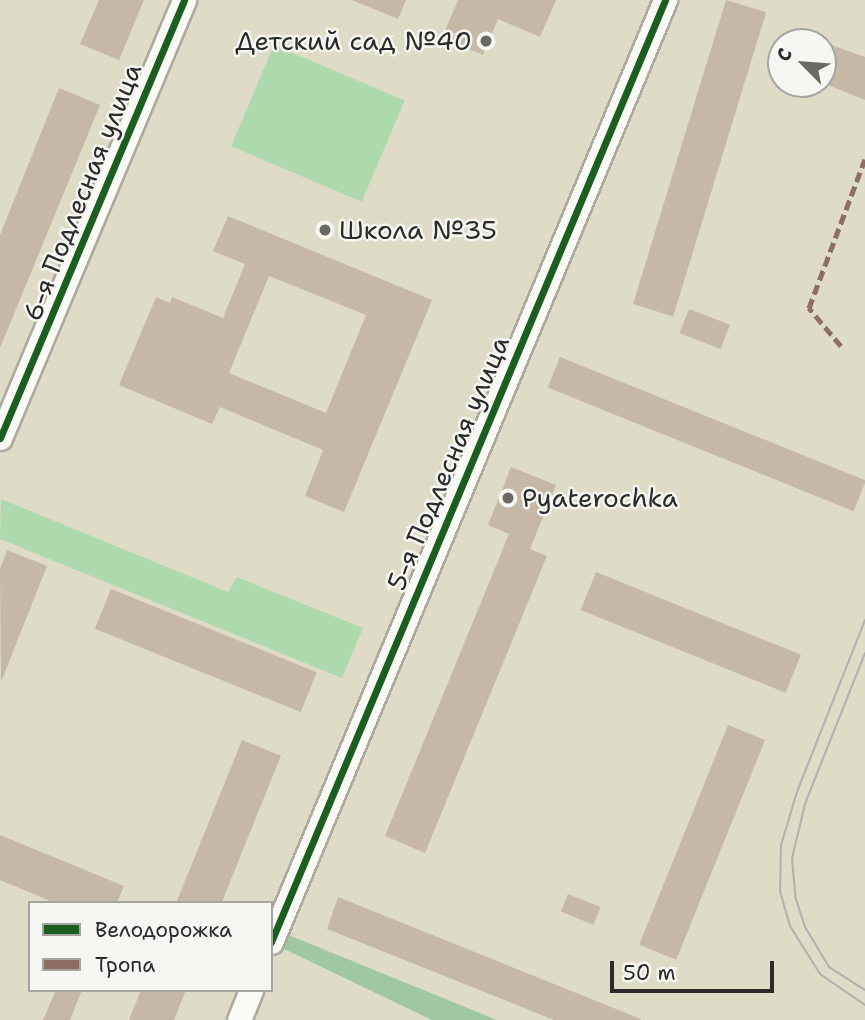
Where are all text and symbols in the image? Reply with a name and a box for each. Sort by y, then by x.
place label: Детский сад №40 [235,25,472,57]
north arrow [767,28,837,98]
marker: Детский сад №40 [478,33,494,49]
text: С [771,44,798,65]
street label: 6-я Подлесная улица [16,59,148,325]
place label: Школа №35 [339,214,497,246]
marker: Школа №35 [317,222,333,238]
street label: 5-я Подлесная улица [380,331,516,595]
place label: Pyaterochka [522,482,678,514]
marker: Pyaterochka [500,490,516,506]
legend [28,901,273,992]
text: Велодорожка [95,916,232,944]
scale bar [613,946,778,990]
text: Тропа [95,951,155,979]
text: 50 m [623,959,676,987]

